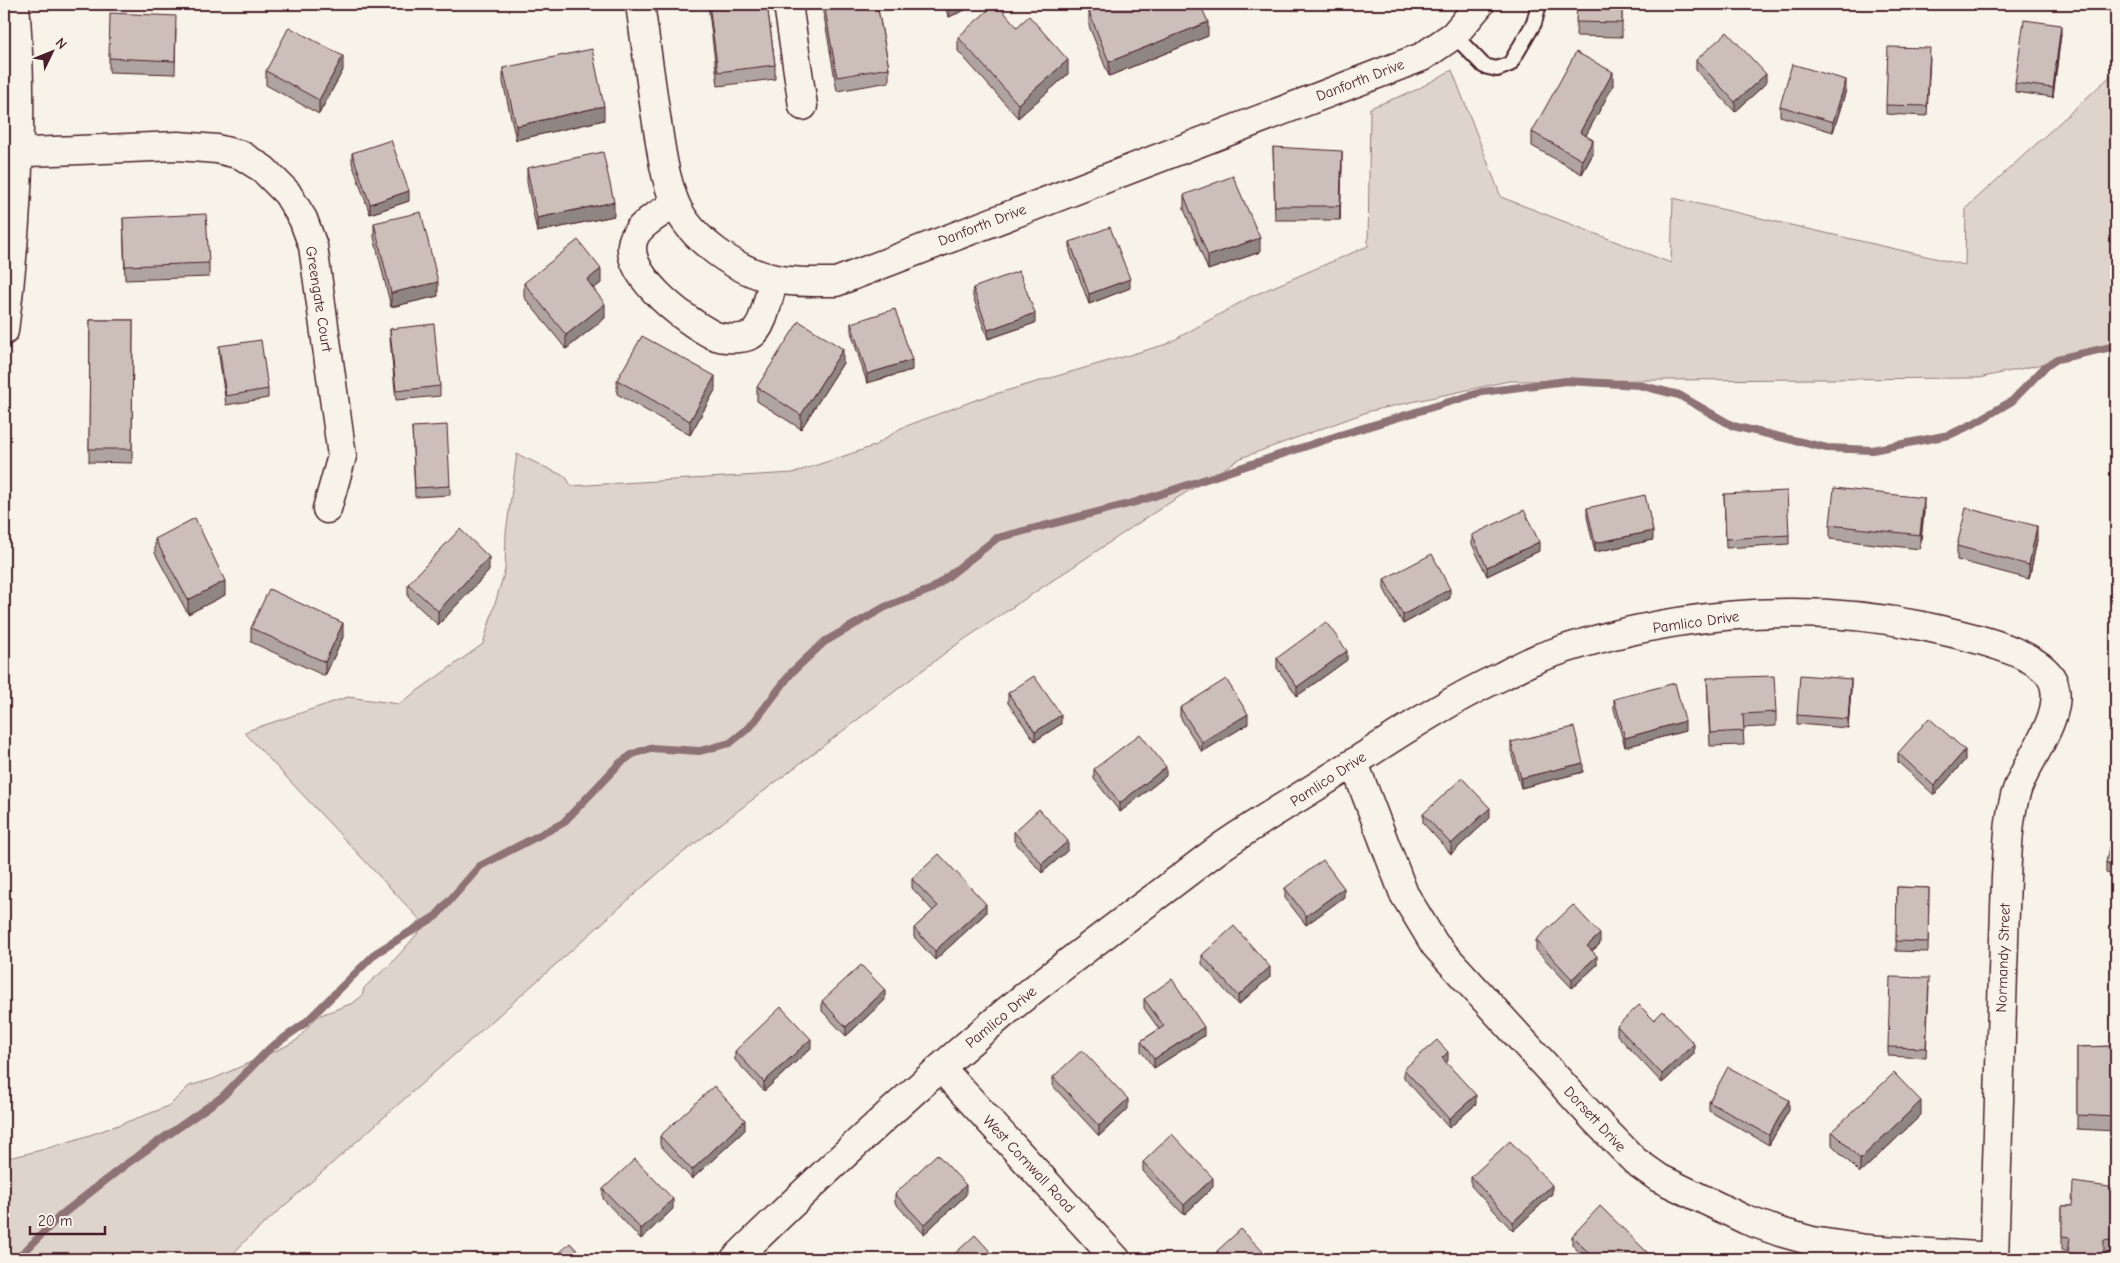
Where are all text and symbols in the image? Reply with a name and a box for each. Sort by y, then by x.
north arrow [28,28,78,78]
text: N [52,34,70,53]
street label: Danforth Drive [1313,55,1407,105]
street label: Danforth Drive [935,200,1029,250]
street label: Greengate Court [302,245,336,354]
street label: Pamlico Drive [1652,607,1741,637]
street label: Pamlico Drive [1287,747,1370,810]
street label: Normandy Street [1992,902,2014,1013]
street label: Pamlico Drive [962,982,1041,1052]
street label: Dorsett Drive [1560,1083,1630,1156]
street label: West Cornwall Road [979,1111,1079,1217]
scale bar [30,1203,105,1235]
text: 20 m [38,1212,72,1230]

